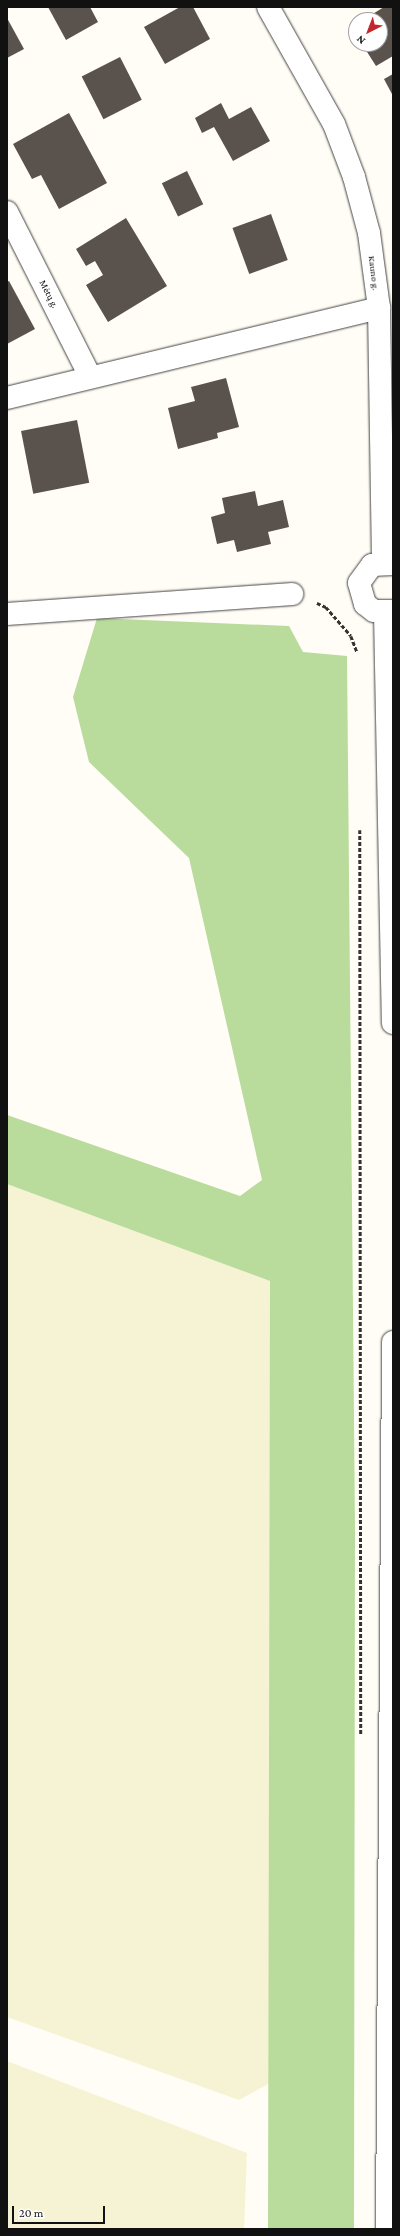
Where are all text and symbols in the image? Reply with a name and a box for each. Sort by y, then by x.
north arrow [348,12,388,52]
text: N [354,33,367,47]
street label: Kauno g. [366,255,382,291]
street label: Mėtų g. [37,278,61,310]
scale bar [14,2198,107,2224]
text: 20 m [19,2206,43,2220]

